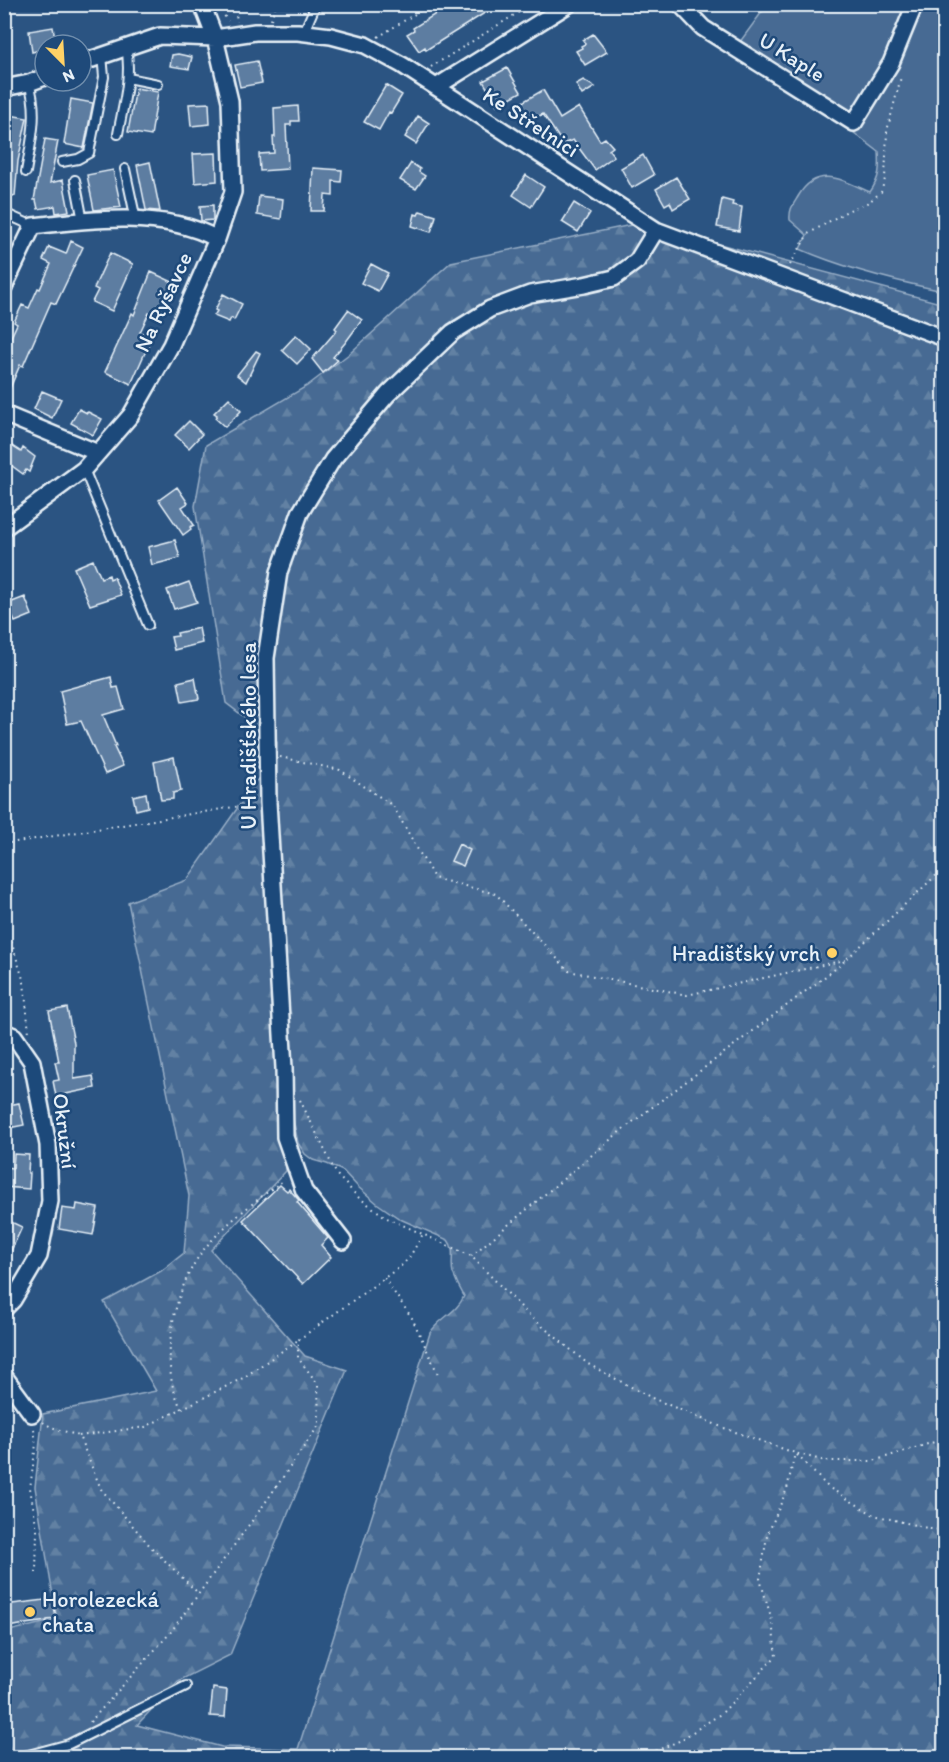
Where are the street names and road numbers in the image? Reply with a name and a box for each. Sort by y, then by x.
street label: U Kaple [754,26,830,88]
street label: Ke Střelnici [478,81,584,163]
street label: Na Ryšavce [128,248,198,356]
street label: U Hradišťského lesa [235,642,262,830]
street label: Okružní [47,1092,83,1171]

